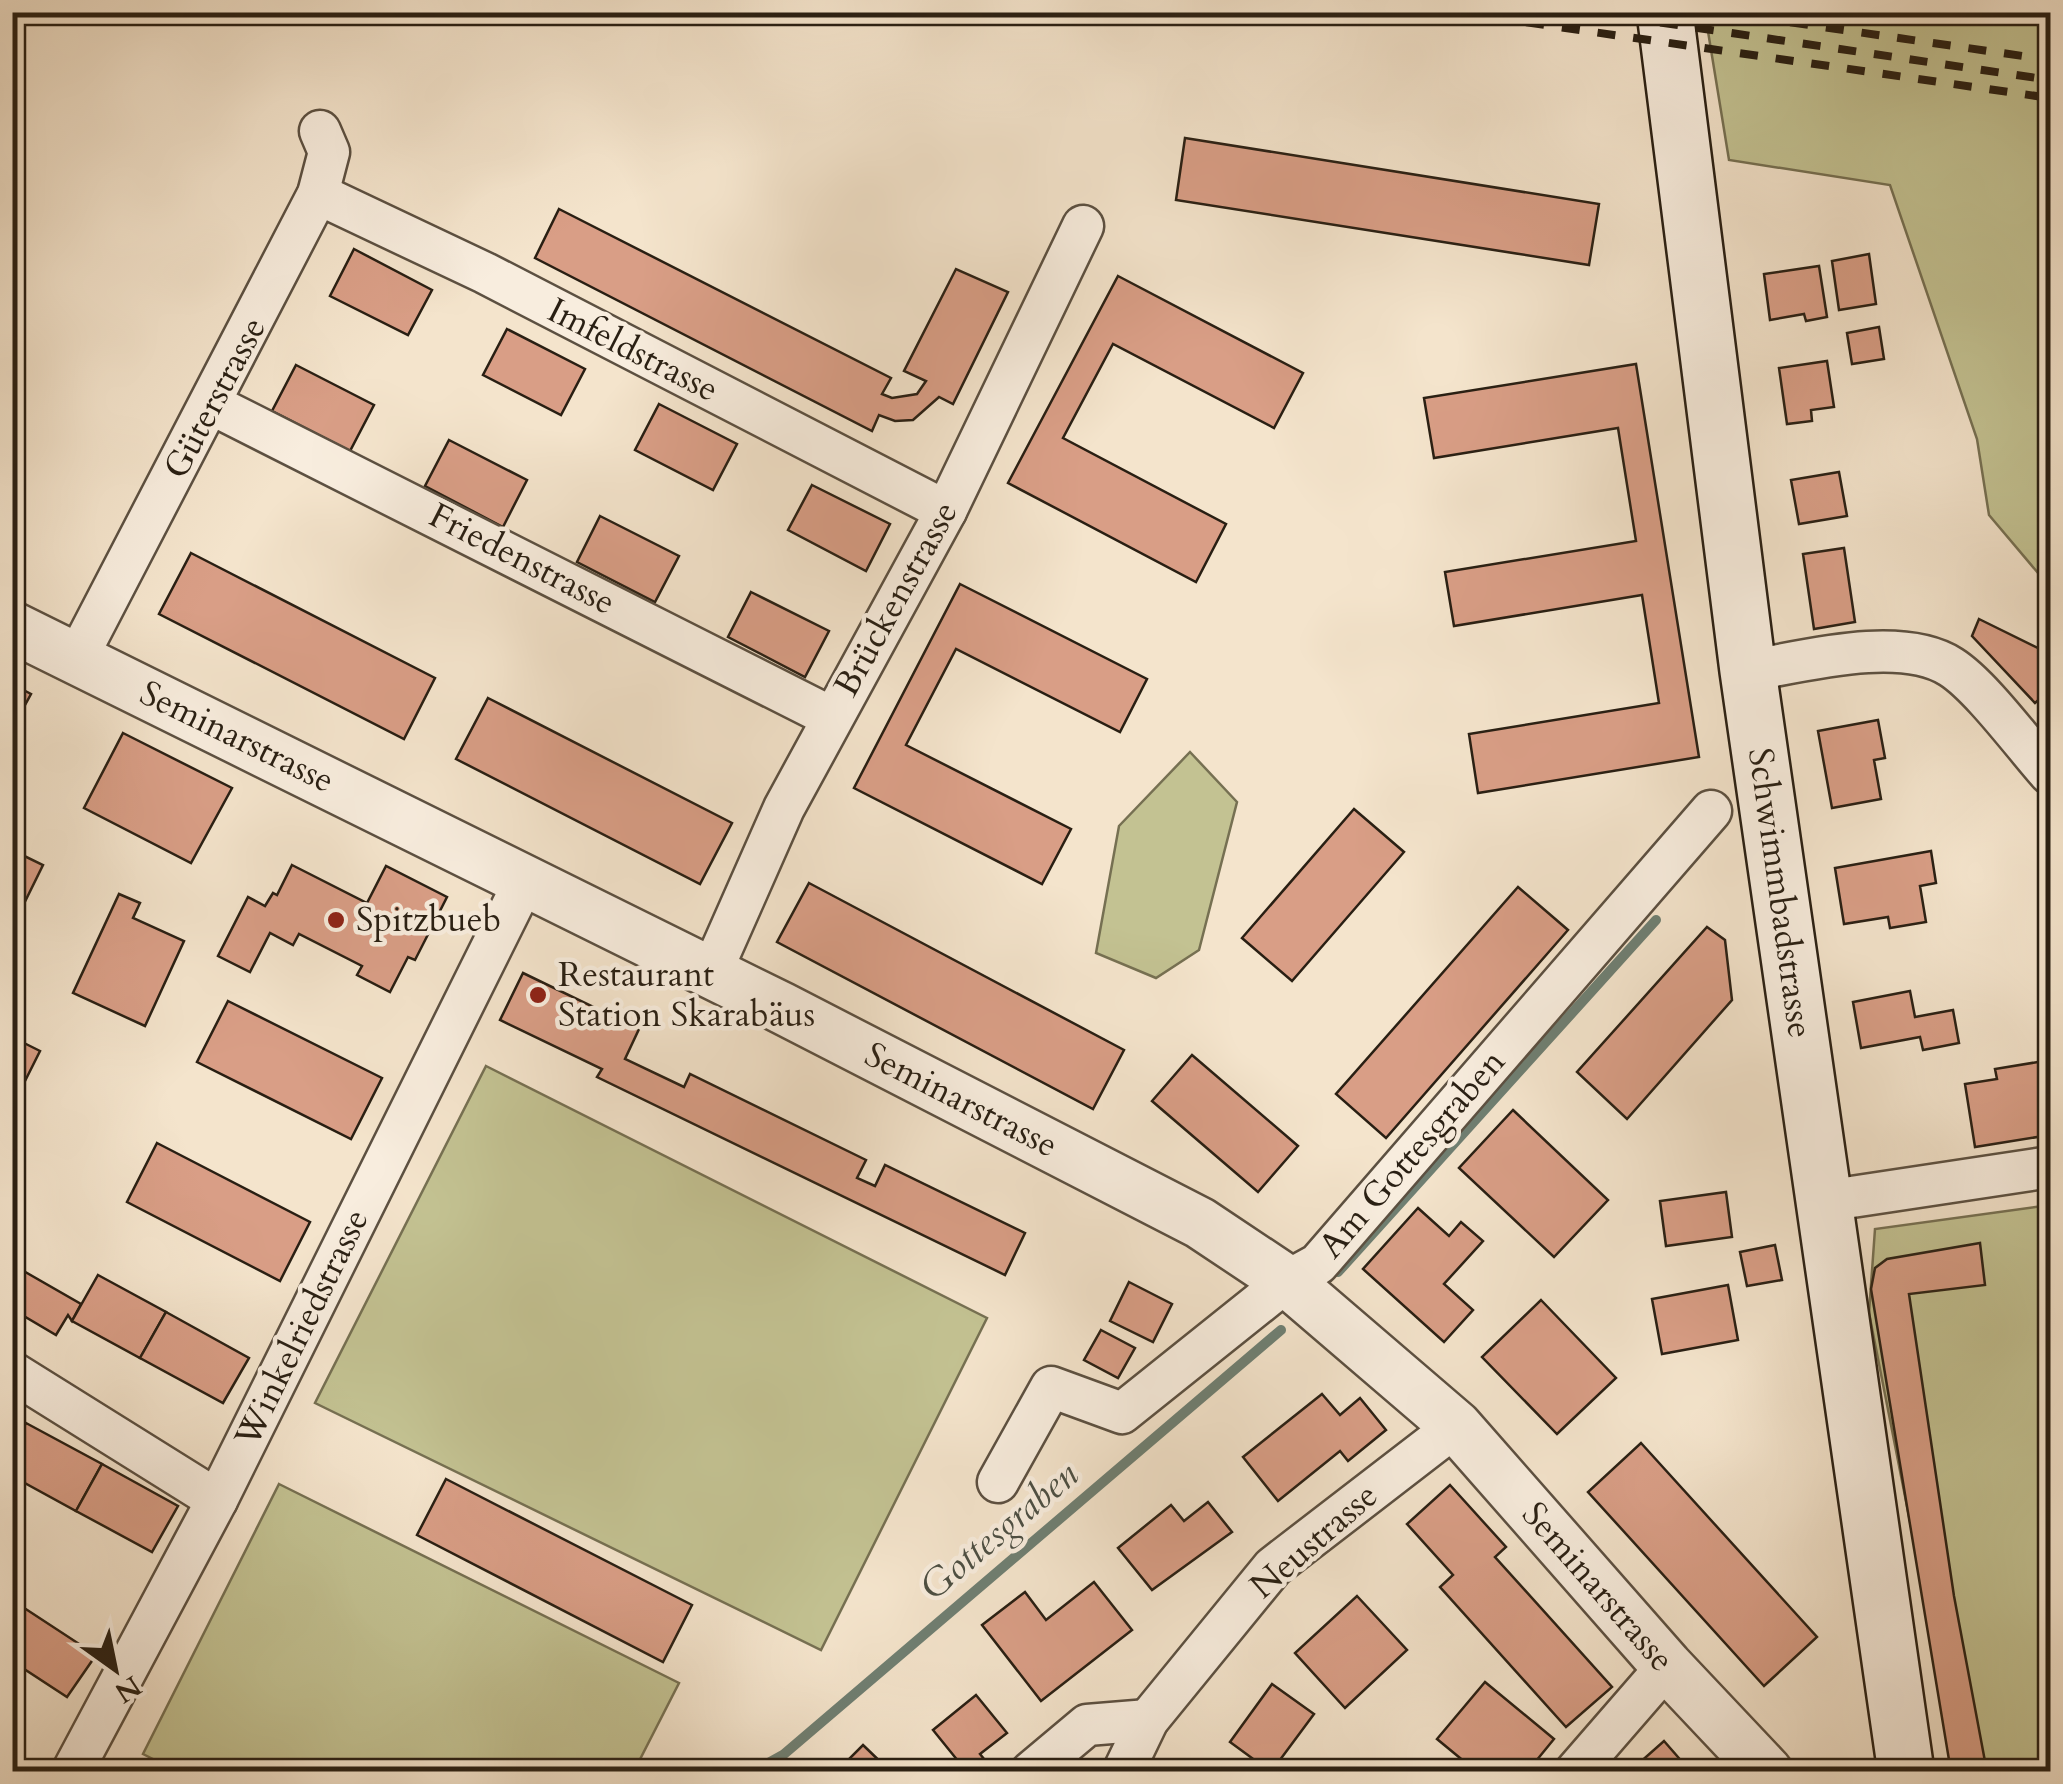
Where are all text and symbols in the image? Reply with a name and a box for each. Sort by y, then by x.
street label: Imfeldstrasse [539,286,727,414]
street label: Güterstrasse [152,309,278,487]
street label: Friedenstrasse [421,492,623,626]
street label: Brückenstrasse [823,493,969,705]
street label: Seminarstrasse [132,669,342,805]
street label: Schwimmbadstrasse [1736,745,1824,1041]
place label: Spitzbueb [356,896,501,944]
marker: Spitzbueb [325,909,347,931]
place label: Restaurant Station Skarabäus [558,951,815,1039]
marker: Restaurant Station Skarabäus [527,984,549,1006]
street label: Seminarstrasse [856,1031,1066,1169]
street label: Am Gottesgraben [1308,1039,1516,1269]
street label: Winkelriedstrasse [223,1201,380,1456]
water label: Gottesgraben [909,1449,1089,1612]
street label: Neustrasse [1240,1472,1388,1610]
street label: Seminarstrasse [1511,1492,1685,1682]
north arrow [65,1619,165,1719]
text: N [108,1667,149,1712]

